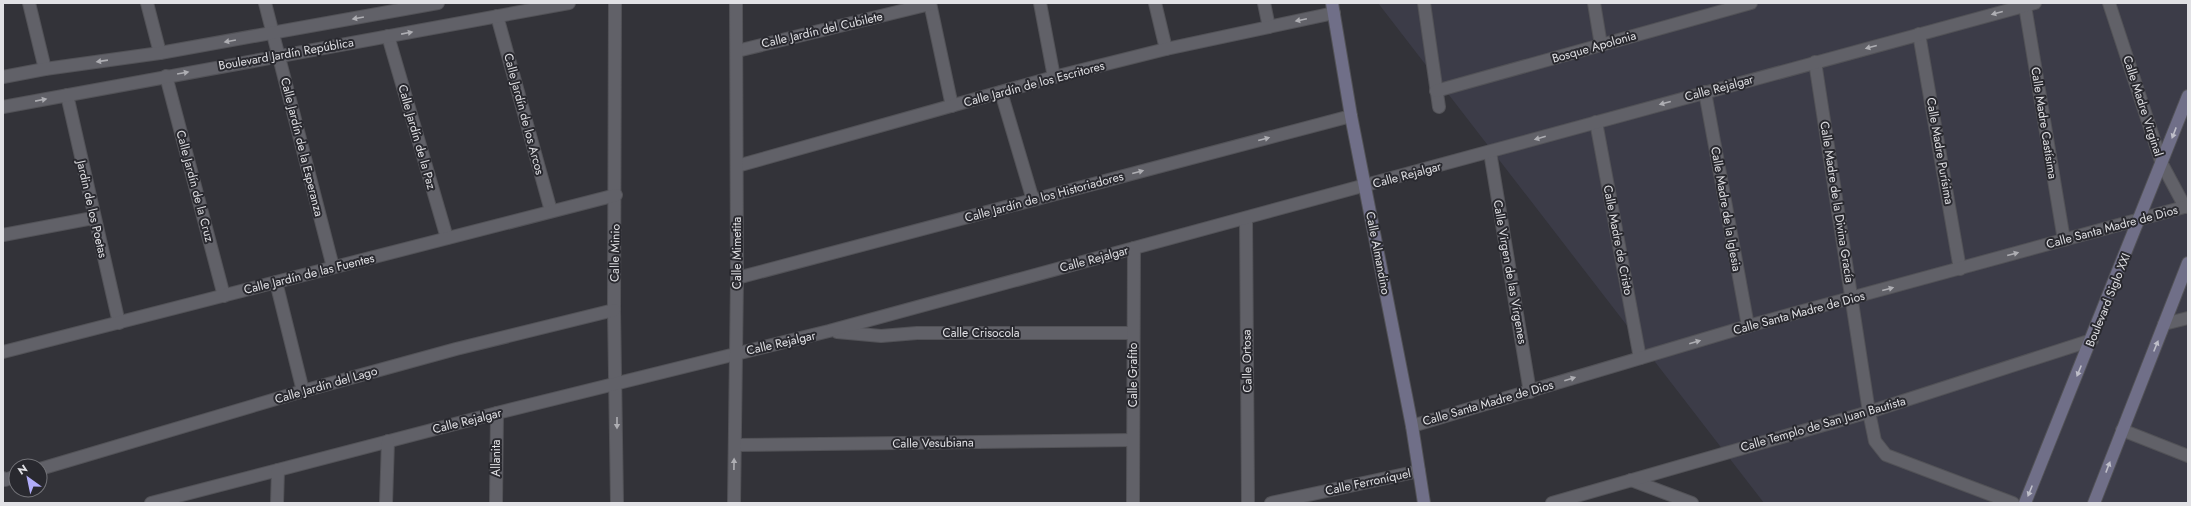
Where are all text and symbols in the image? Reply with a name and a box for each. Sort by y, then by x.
street label: Calle Jardín del Cubilete [760,7,884,53]
one-way arrow [1991,10,2003,16]
one-way arrow [352,15,364,21]
one-way arrow [1295,17,1307,23]
street label: Bosque Apolonia [1550,26,1638,68]
one-way arrow [401,29,413,35]
street label: Boulevard Jardín República [217,33,355,75]
one-way arrow [224,38,236,44]
one-way arrow [1865,44,1877,50]
street label: Calle Jardín de los Arcos [499,51,549,177]
street label: Calle Madre Virginal [2118,53,2168,159]
street label: Calle Jardín de los Escritores [962,56,1107,111]
one-way arrow [96,58,108,64]
street label: Calle Madre Castísima [2026,66,2062,181]
one-way arrow [177,70,189,76]
street label: Calle Rejalgar [1683,70,1756,106]
street label: Calle Jardín de la Esperanza [276,76,328,219]
street label: Calle Jardín de la Paz [393,83,441,192]
street label: Calle Madre Purísima [1922,96,1958,206]
one-way arrow [35,97,47,103]
one-way arrow [1659,101,1671,107]
street label: Calle Madre de la Divina Gracía [1815,120,1859,284]
one-way arrow [2170,127,2176,139]
street label: Calle Jardín de la Cruz [171,128,219,244]
one-way arrow [1533,135,1545,141]
one-way arrow [1258,136,1270,142]
street label: Calle Madre de la Iglesia [1706,145,1746,273]
street label: Jardin de los Poetas [72,157,112,260]
street label: Calle Rejalgar [1371,157,1444,193]
street label: Calle Jardín de los Historiadores [963,167,1126,227]
one-way arrow [1132,169,1144,175]
street label: Calle Madre de Cristo [1599,183,1638,297]
street label: Calle Virgen de las Vírgenes [1488,199,1532,346]
street label: Calle Santa Madre de Dios [2044,201,2180,253]
street label: Calle Almandino [1361,210,1395,296]
street label: Calle Mimetita [728,217,746,289]
street label: Calle Minio [605,223,625,282]
street label: Calle Rejalgar [1058,241,1131,277]
street label: Calle Jardín de las Fuentes [242,249,376,299]
street label: Boulevard Siglo XXI [2081,250,2135,350]
one-way arrow [2007,251,2019,257]
one-way arrow [1881,285,1894,291]
street label: Calle Santa Madre de Dios [1731,287,1867,339]
street label: Calle Crisocola [943,324,1020,342]
street label: Calle Rejalgar [745,326,818,360]
street label: Calle Ortosa [1237,329,1257,393]
one-way arrow [1689,339,1701,345]
one-way arrow [2153,339,2159,351]
street label: Calle Grafito [1124,342,1142,407]
street label: Calle Jardín del Lago [273,362,380,408]
one-way arrow [2076,365,2082,377]
street label: Calle Santa Madre de Dios [1420,376,1556,430]
one-way arrow [1565,376,1577,382]
street label: Calle Templo de San Juan Bautista [1738,392,1908,456]
street label: Calle Rejalgar [431,404,504,438]
one-way arrow [614,417,620,430]
street label: Calle Vesubiana [892,433,974,453]
street label: Allanita [487,439,505,477]
one-way arrow [731,457,737,470]
north arrow [8,458,48,498]
one-way arrow [2105,460,2111,472]
text: N [15,461,31,479]
street label: Calle Ferroníquel [1323,464,1413,500]
one-way arrow [2027,485,2033,496]

